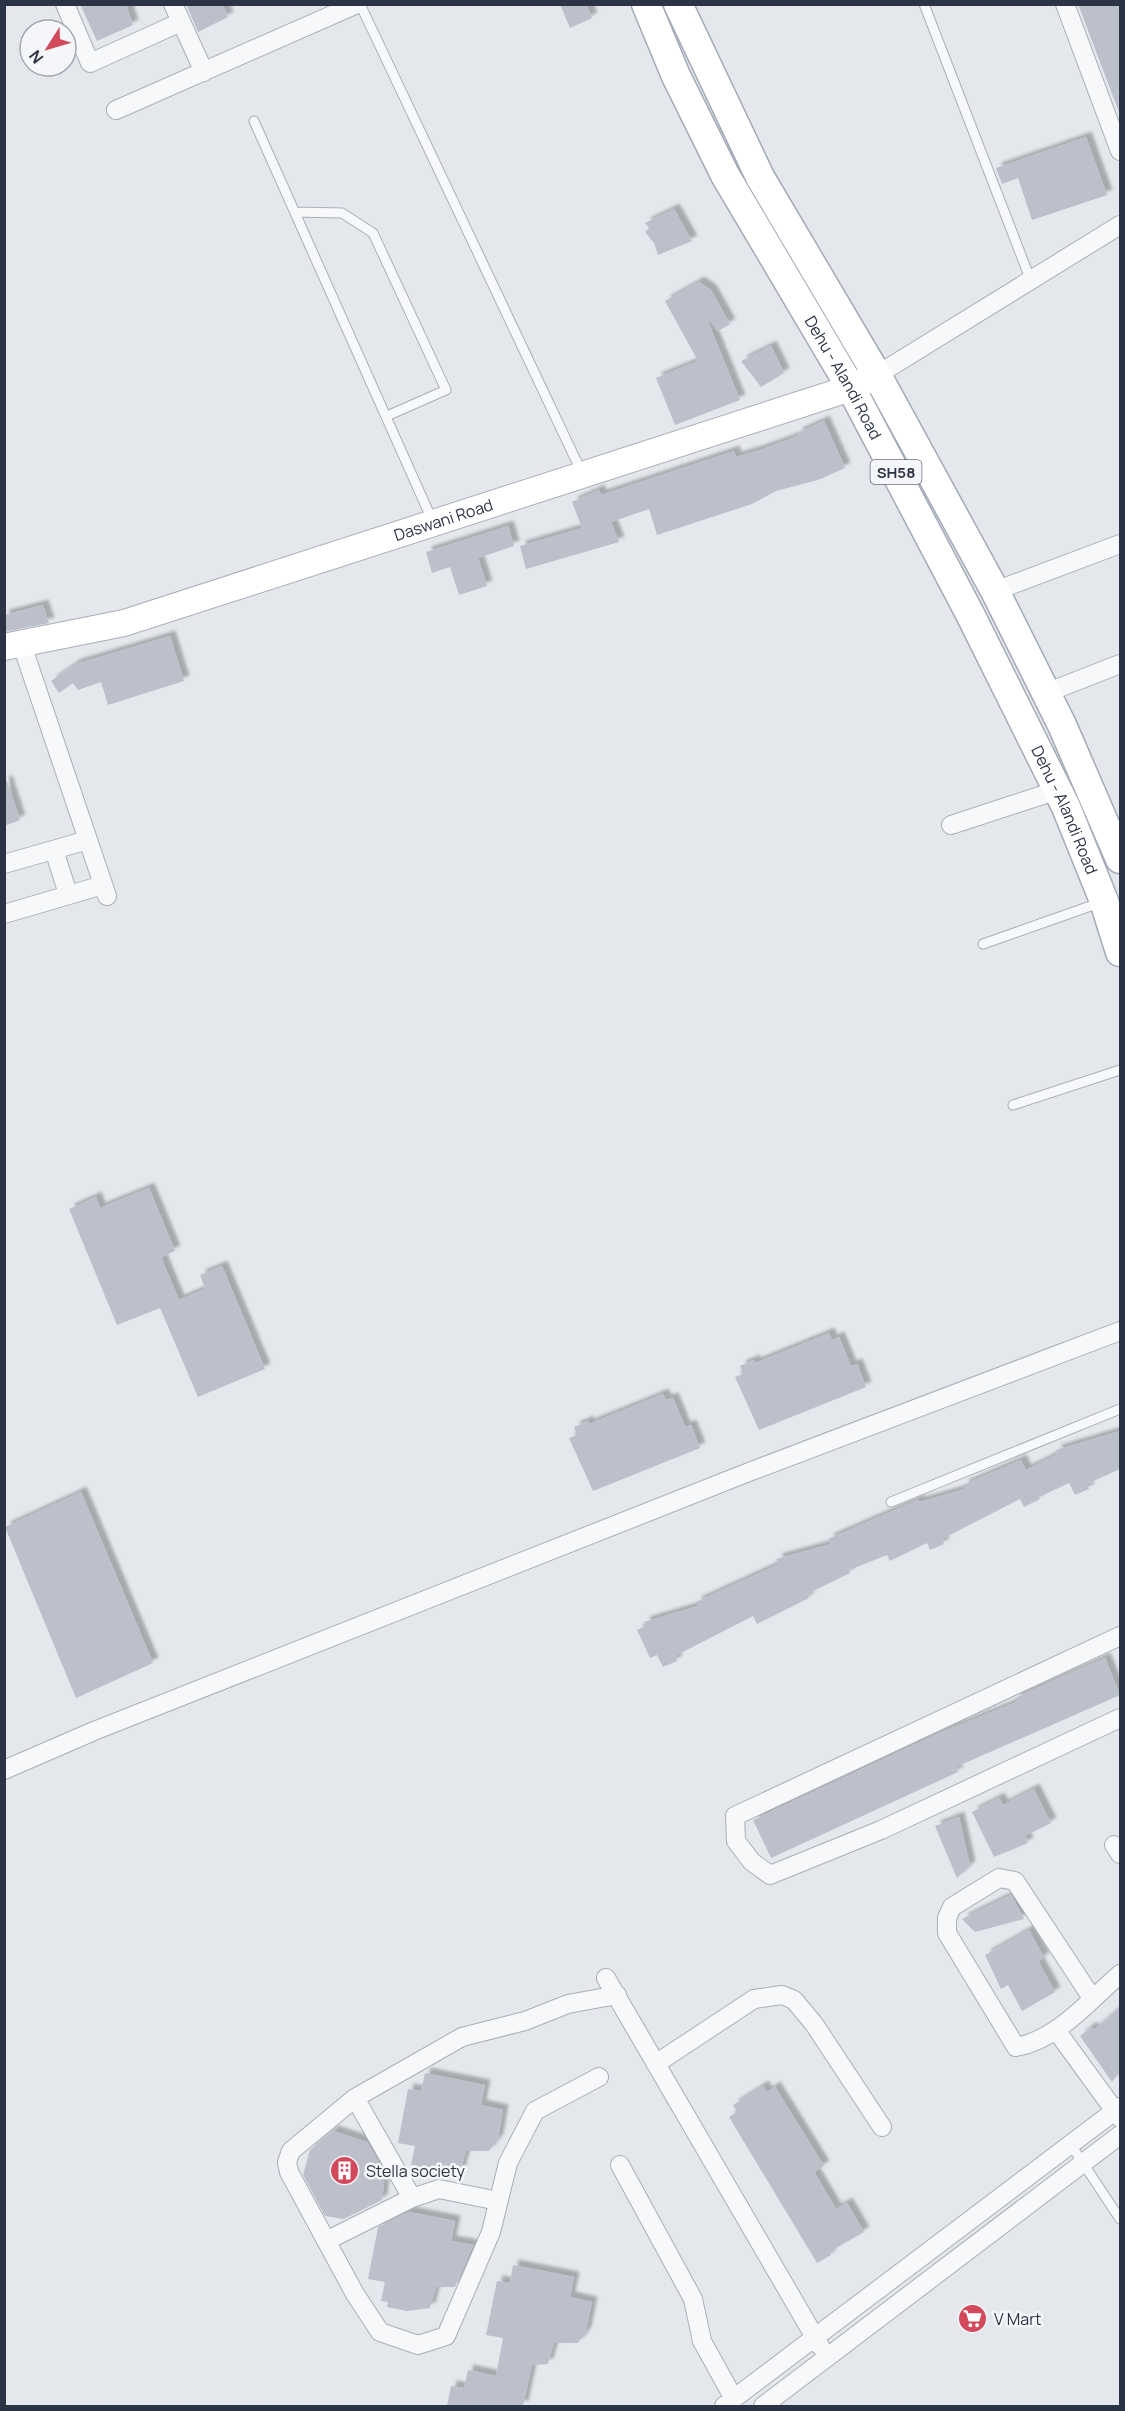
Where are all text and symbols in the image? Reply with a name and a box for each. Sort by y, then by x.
north arrow [18,18,78,78]
text: N [24,46,48,68]
street label: Dehu - Alandi Road [800,311,887,443]
road number: SH58 [870,460,922,484]
street label: Daswani Road [391,493,496,546]
street label: Dehu - Alandi Road [1026,742,1103,877]
building icon: Stella society [329,2155,361,2187]
place label: Stella society [366,2160,466,2182]
supermarket icon: V Mart [957,2303,989,2335]
place label: V Mart [994,2308,1041,2330]

